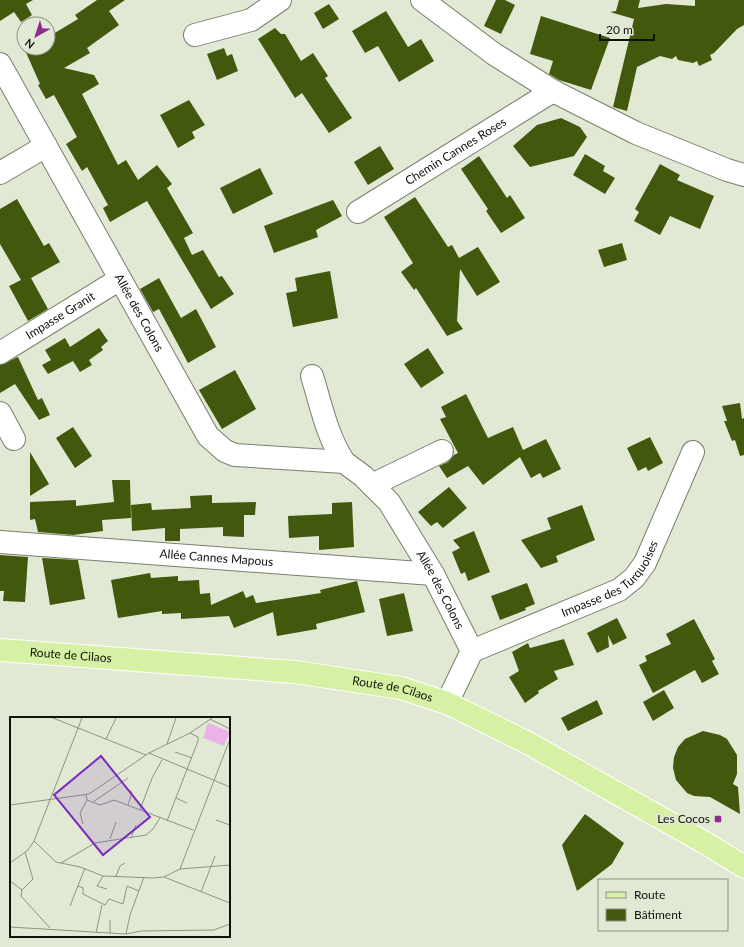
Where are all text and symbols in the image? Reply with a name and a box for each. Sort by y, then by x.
north arrow [16,16,56,56]
scale bar [600,16,654,42]
text: 20 m [606,22,633,37]
text: N [22,36,37,52]
street label: Chemin Cannes Roses [402,114,509,188]
street label: Allée des Colons [112,271,167,354]
street label: Impasse Granit [23,288,98,342]
street label: Impasse des Turquoises [559,538,661,620]
street label: Allée Cannes Mapous [159,546,274,569]
street label: Allée des Colons [413,547,468,632]
street label: Route de Cilaos [29,644,112,665]
street label: Route de Cilaos [351,673,435,705]
inset map [10,717,230,937]
place label: Les Cocos [657,811,710,826]
marker: Les Cocos [713,814,723,824]
legend [598,879,728,931]
text: Route [634,887,665,902]
text: Bâtiment [634,907,683,922]

